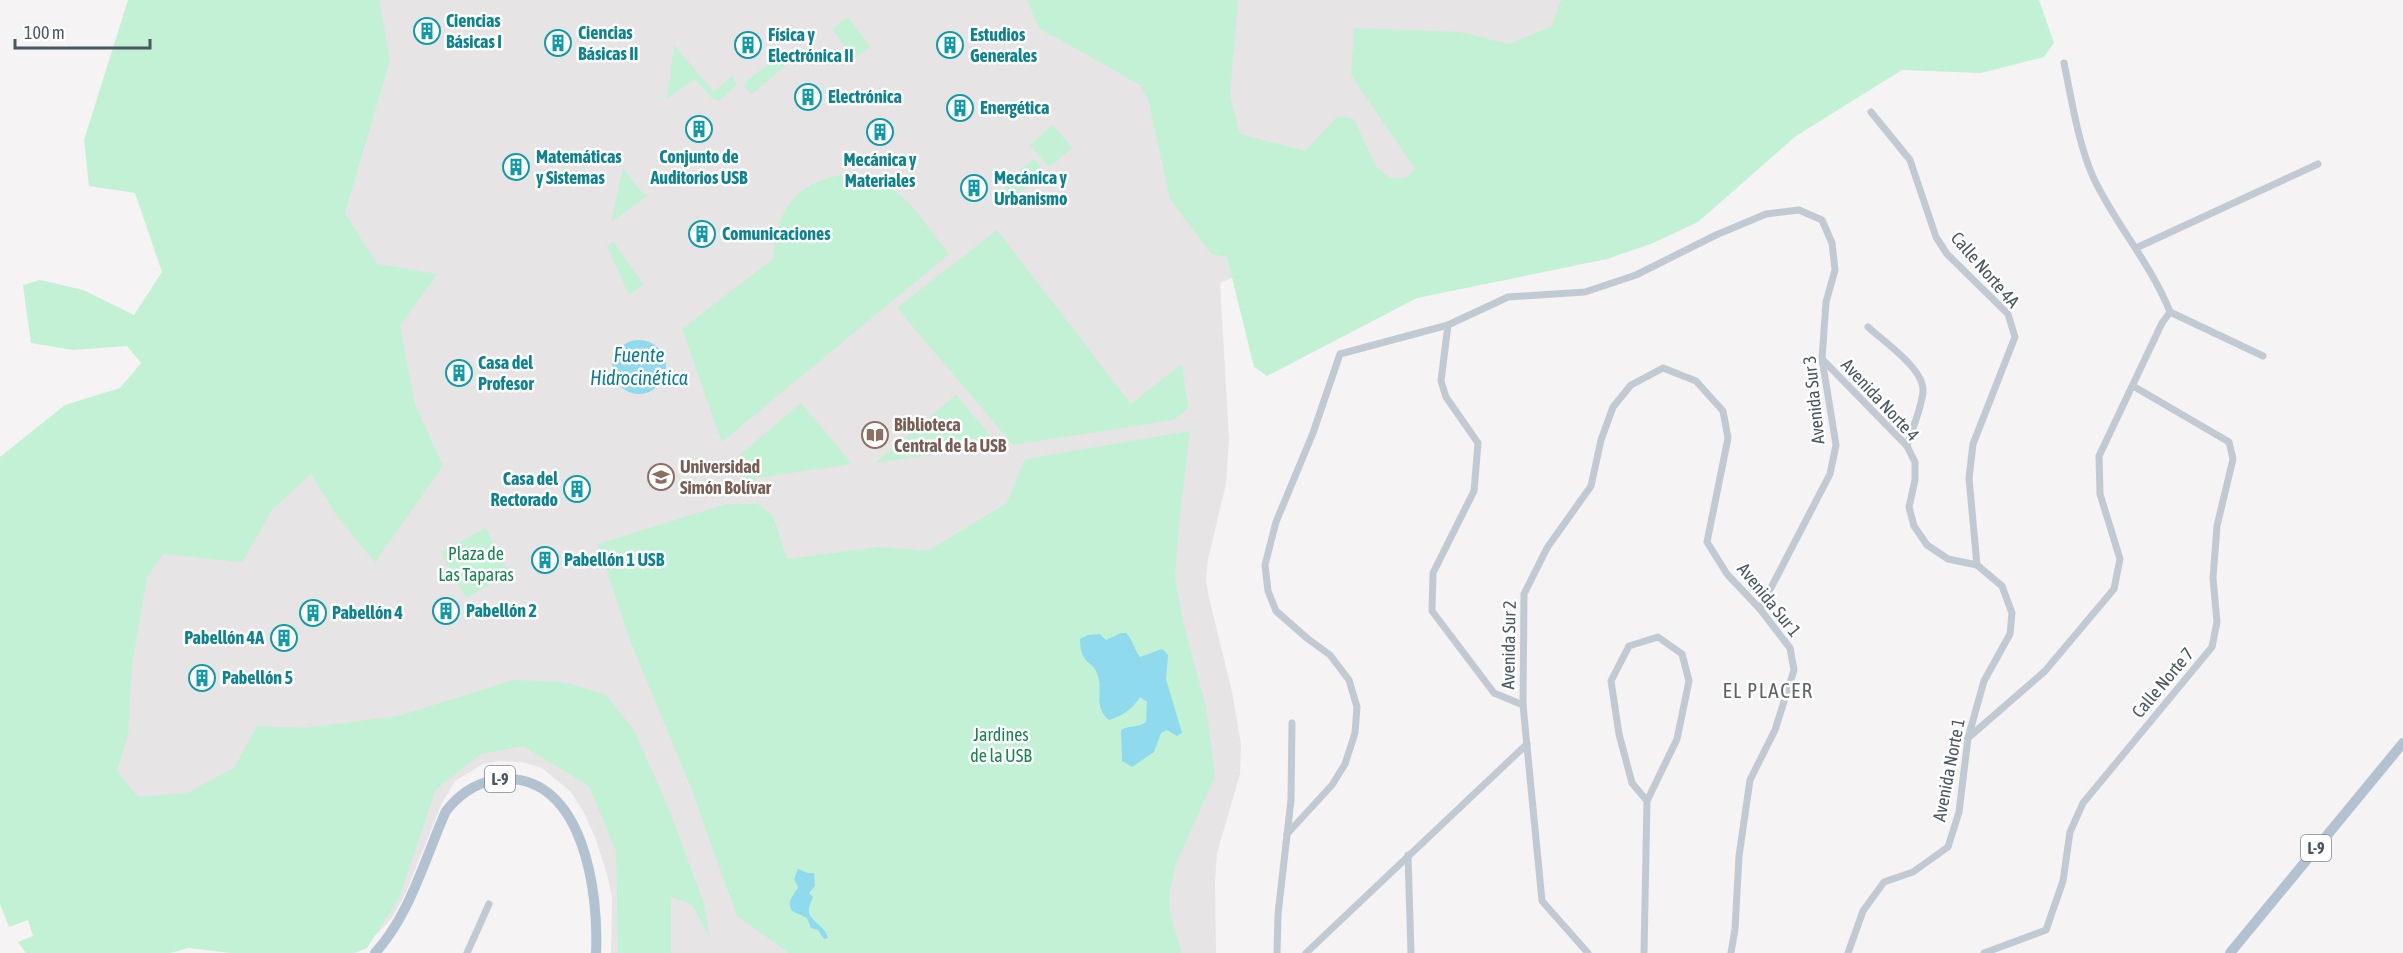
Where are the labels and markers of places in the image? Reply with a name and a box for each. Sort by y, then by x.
place label: Ciencias Básicas I [446,10,502,52]
building icon: Ciencias Básicas I [412,16,442,46]
place label: Ciencias Básicas II [578,22,638,64]
place label: Física y Electrónica II [768,24,854,66]
place label: Estudios Generales [970,24,1038,66]
building icon: Ciencias Básicas II [543,28,573,58]
building icon: Física y Electrónica II [733,30,763,60]
building icon: Estudios Generales [935,30,965,60]
building icon: Electrónica [793,82,823,112]
place label: Electrónica [828,86,902,107]
building icon: Energética [945,93,975,123]
place label: Energética [980,97,1049,118]
building icon: Conjunto de Auditorios USB [684,114,714,144]
building icon: Mecánica y Materiales [865,117,895,147]
place label: Matemáticas y Sistemas [536,146,622,188]
place label: Conjunto de Auditorios USB [649,146,748,188]
place label: Mecánica y Materiales [844,149,917,191]
building icon: Matemáticas y Sistemas [501,152,531,182]
place label: Mecánica y Urbanismo [994,167,1068,209]
building icon: Mecánica y Urbanismo [959,173,989,203]
building icon: Comunicaciones [687,219,717,249]
place label: Comunicaciones [722,223,831,244]
place label: Casa del Profesor [478,352,535,394]
building icon: Casa del Profesor [444,358,474,388]
place label: Biblioteca Central de la USB [894,414,1007,456]
library icon: Biblioteca Central de la USB [860,420,890,450]
place label: Universidad Simón Bolívar [680,456,772,498]
school or university icon: Universidad Simón Bolívar [646,462,676,492]
place label: Casa del Rectorado [490,468,558,510]
building icon: Casa del Rectorado [562,474,592,504]
building icon: Pabellón 1 USB [530,545,560,575]
place label: Pabellón 1 USB [564,549,665,570]
building icon: Pabellón 2 [431,596,461,626]
building icon: Pabellón 4 [298,598,328,628]
place label: Pabellón 2 [466,600,537,621]
place label: Pabellón 4 [332,602,403,623]
building icon: Pabellón 4A [269,623,299,653]
place label: Pabellón 4A [184,627,264,648]
building icon: Pabellón 5 [187,663,217,693]
place label: Pabellón 5 [222,667,293,688]

